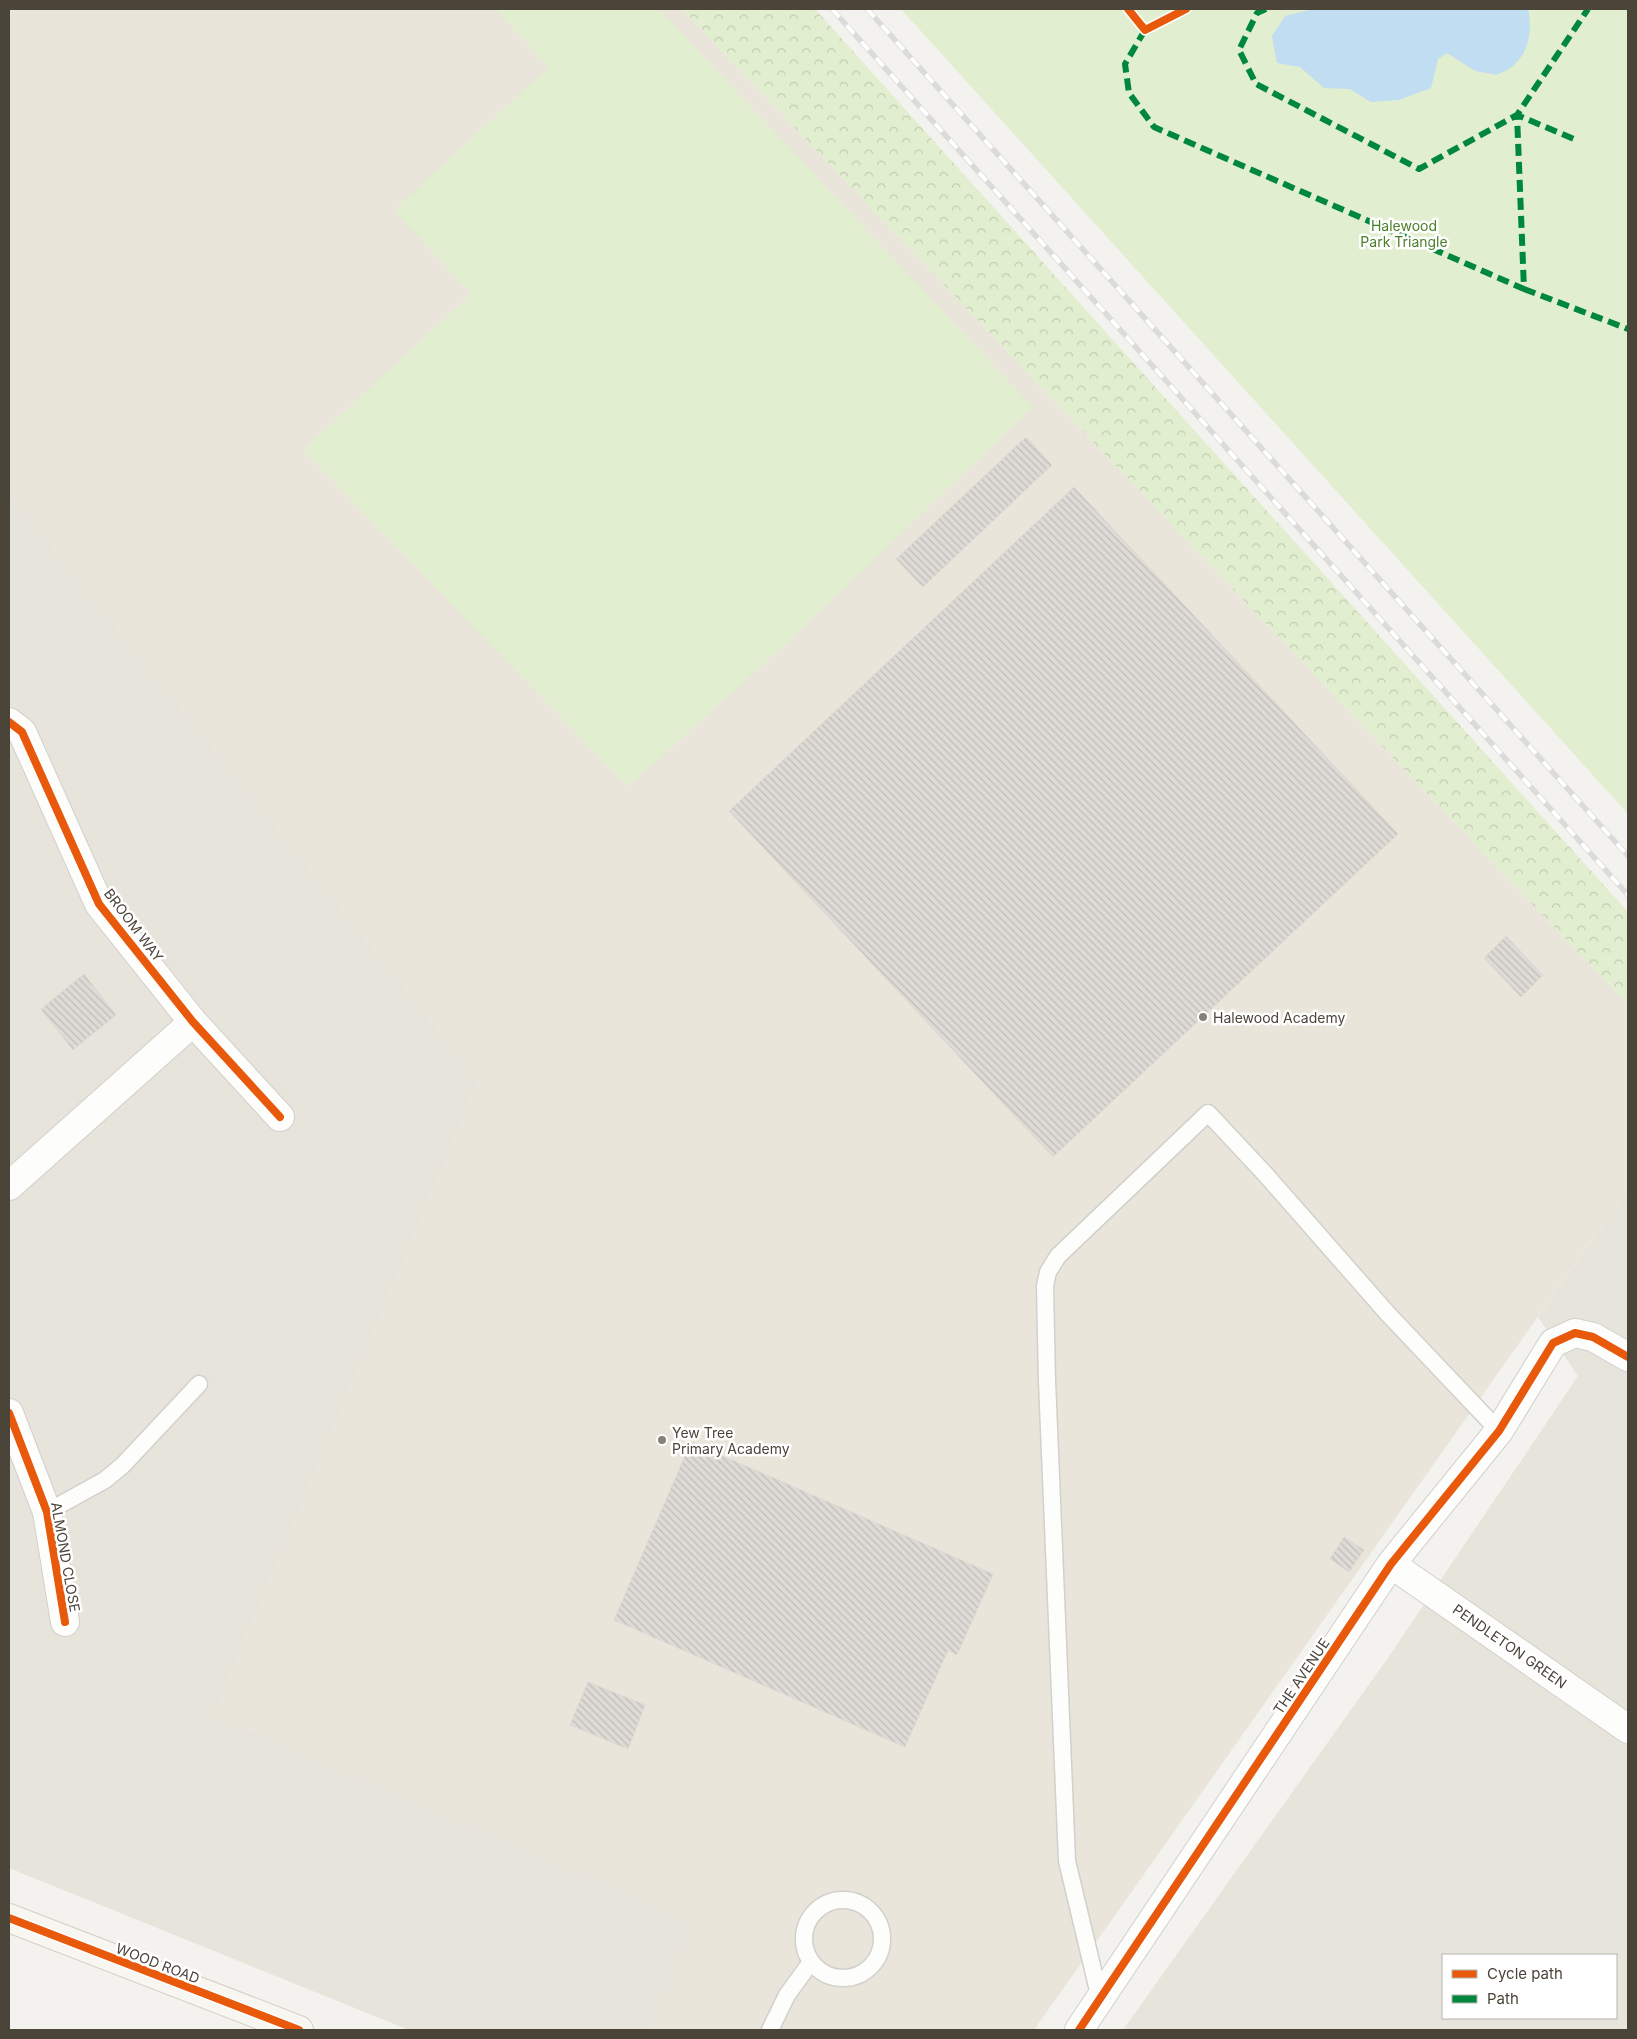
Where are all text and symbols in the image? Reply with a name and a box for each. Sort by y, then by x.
park label: Halewood Park Triangle [1360,217,1448,250]
street label: BROOM WAY [101,885,167,965]
place label: Halewood Academy [1213,1009,1346,1026]
marker: Halewood Academy [1197,1011,1209,1023]
place label: Yew Tree Primary Academy [672,1424,790,1457]
marker: Yew Tree Primary Academy [656,1434,668,1446]
street label: ALMOND CLOSE [48,1501,84,1613]
street label: PENDLETON GREEN [1450,1600,1570,1692]
street label: THE AVENUE [1269,1635,1333,1717]
street label: WOOD ROAD [114,1939,202,1987]
legend [1442,1954,1617,2019]
text: Cycle path [1487,1964,1563,1983]
text: Path [1487,1989,1519,2008]

